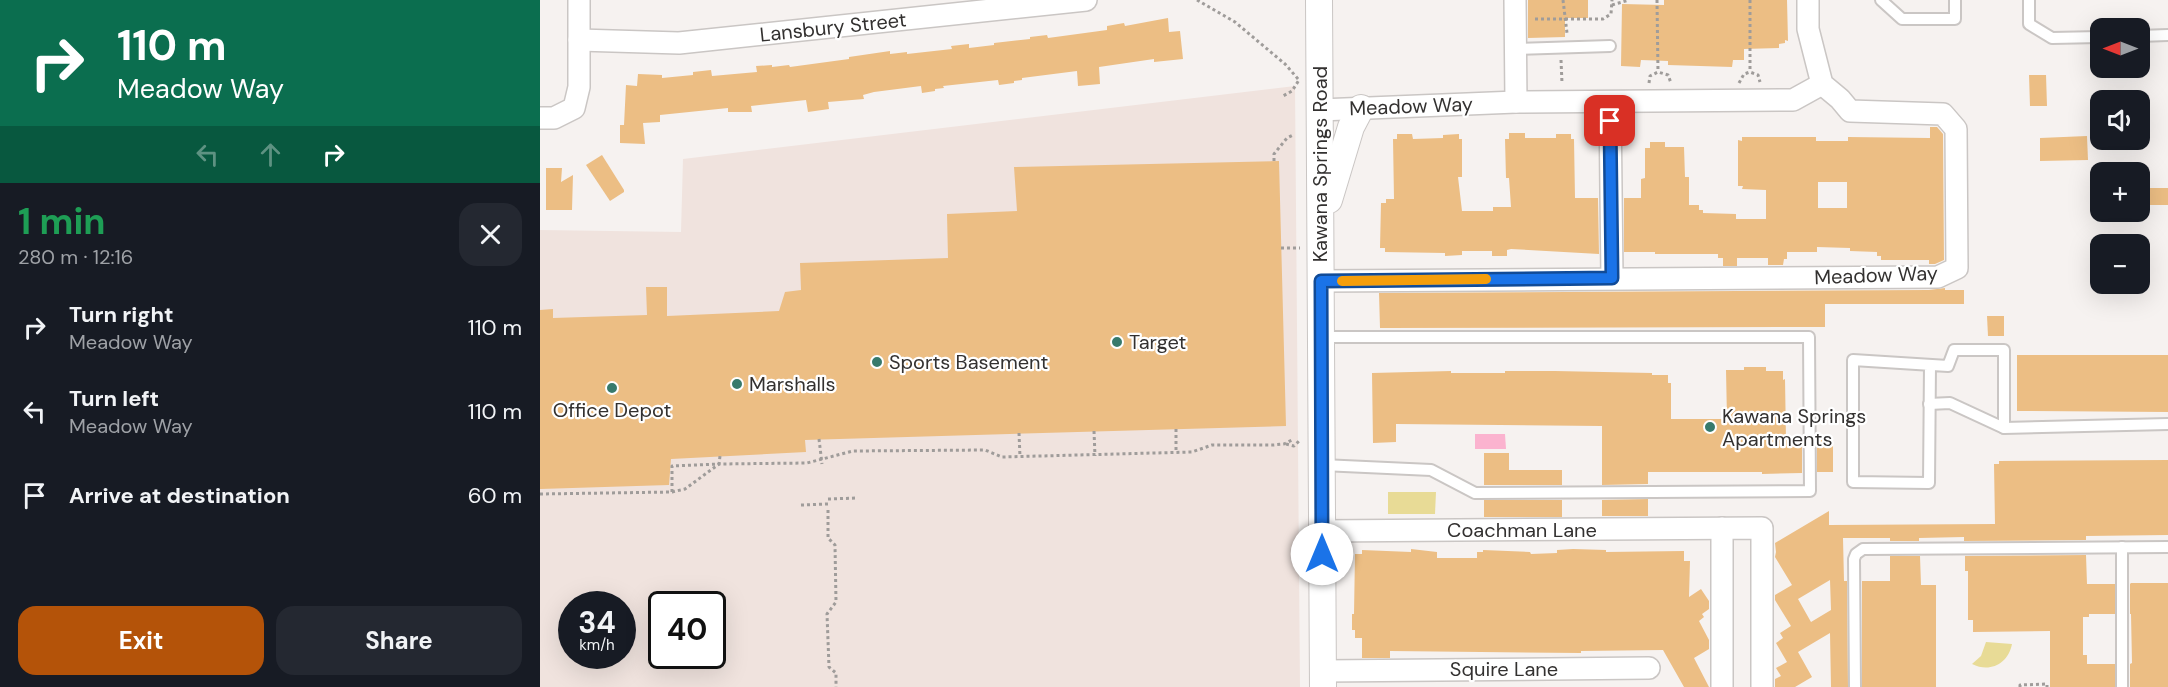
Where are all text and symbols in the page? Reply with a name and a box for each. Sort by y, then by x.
street label: Lansbury Street [758,6,908,48]
text: 110 m [117,18,227,73]
north arrow [2090,18,2150,78]
map controls [2090,18,2150,294]
icon: right [18,24,96,102]
street label: Kawana Springs Road [1307,66,1333,262]
text: Meadow Way [117,71,284,106]
button: sound [2090,90,2150,150]
street label: Meadow Way [1349,91,1473,121]
pin [1584,95,1635,146]
icon: arrive [1593,104,1626,137]
icon: left [191,138,224,171]
icon: ahead [254,138,287,171]
icon: right [317,138,350,171]
button: + [2090,162,2150,222]
text: 1 min [18,198,106,245]
button: close [459,203,522,266]
button: − [2090,234,2150,294]
text: 280 m · 12:16 [18,244,133,270]
street label: Meadow Way [1814,260,1938,290]
text: Turn right [69,300,174,329]
icon: right [18,311,51,344]
text: 110 m [468,313,522,342]
text: Meadow Way [69,329,193,355]
place label: Target [1129,329,1187,355]
marker: Target [1110,335,1124,349]
place label: Sports Basement [889,349,1049,375]
marker: Sports Basement [870,355,884,369]
place label: Marshalls [749,371,835,397]
marker: Marshalls [730,377,744,391]
marker: Office Depot [605,381,619,395]
text: Turn left [69,384,159,413]
icon: left [18,395,51,428]
text: 110 m [468,397,522,426]
place label: Office Depot [553,397,671,423]
place label: Kawana Springs Apartments [1722,403,1866,452]
text: Meadow Way [69,413,193,439]
marker: Kawana Springs Apartments [1703,420,1717,434]
icon: arrive [18,479,51,512]
text: Arrive at destination [69,481,290,510]
text: 60 m [468,481,522,510]
street label: Coachman Lane [1447,517,1597,543]
position arrow [1290,522,1354,586]
speed limit sign: 40 [648,591,726,669]
text: 34 [578,603,616,642]
button: Exit [18,606,264,675]
button: Share [276,606,522,675]
text: km/h [579,635,615,655]
street label: Squire Lane [1450,656,1558,682]

